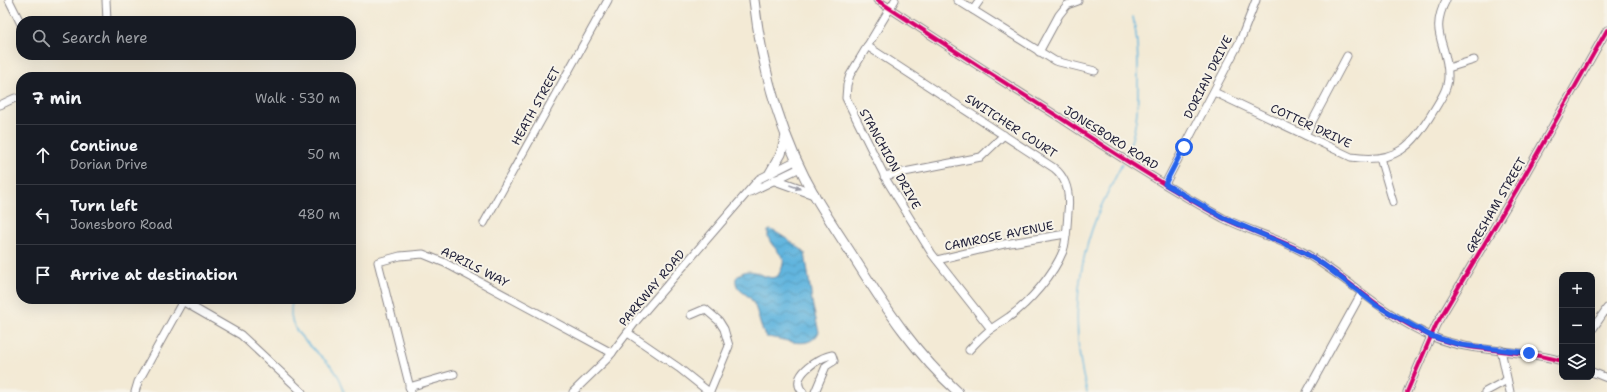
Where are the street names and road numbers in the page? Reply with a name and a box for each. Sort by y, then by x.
street label: DORIAN DRIVE [1180,33,1236,121]
street label: HEATH STREET [508,63,564,148]
street label: SWITCHER COURT [962,90,1060,162]
street label: COTTER DRIVE [1268,100,1354,152]
street label: JONESBORO ROAD [1061,102,1161,174]
street label: STANCHION DRIVE [856,106,924,212]
street label: GRESHAM STREET [1462,154,1530,256]
street label: CAMROSE AVENUE [943,218,1055,254]
street label: APRILS WAY [438,243,512,291]
street label: PARKWAY ROAD [615,246,689,330]

